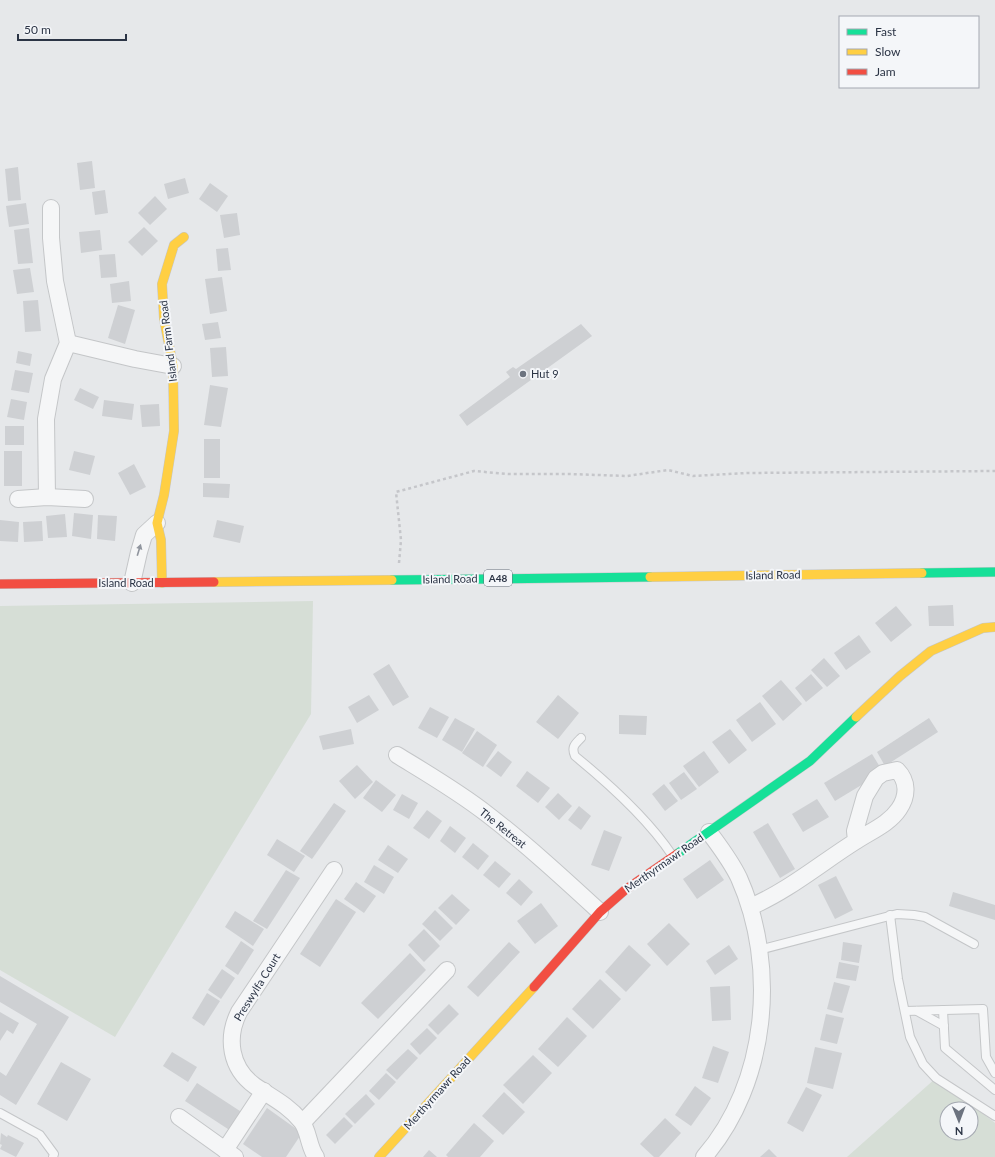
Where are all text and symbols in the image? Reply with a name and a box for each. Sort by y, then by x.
scale bar [18,16,126,42]
legend [839,16,979,88]
text: 50 m [24,22,51,37]
text: Fast [875,24,897,39]
text: Slow [875,44,901,59]
text: Jam [875,64,896,79]
street label: Island Farm Road [156,300,179,383]
place label: Hut 9 [531,367,559,380]
marker: Hut 9 [518,369,528,379]
one-way arrow [136,544,142,556]
street label: Island Road [745,568,801,581]
road number: A48 [484,570,512,586]
street label: Island Road [422,572,478,585]
street label: Island Road [98,576,154,589]
street label: The Retreat [477,805,529,850]
street label: Merthyrmawr Road [622,830,706,895]
street label: Preswylfa Court [231,950,283,1023]
street label: Merthyrmawr Road [400,1054,473,1132]
north arrow [939,1101,979,1141]
text: N [955,1125,964,1138]

